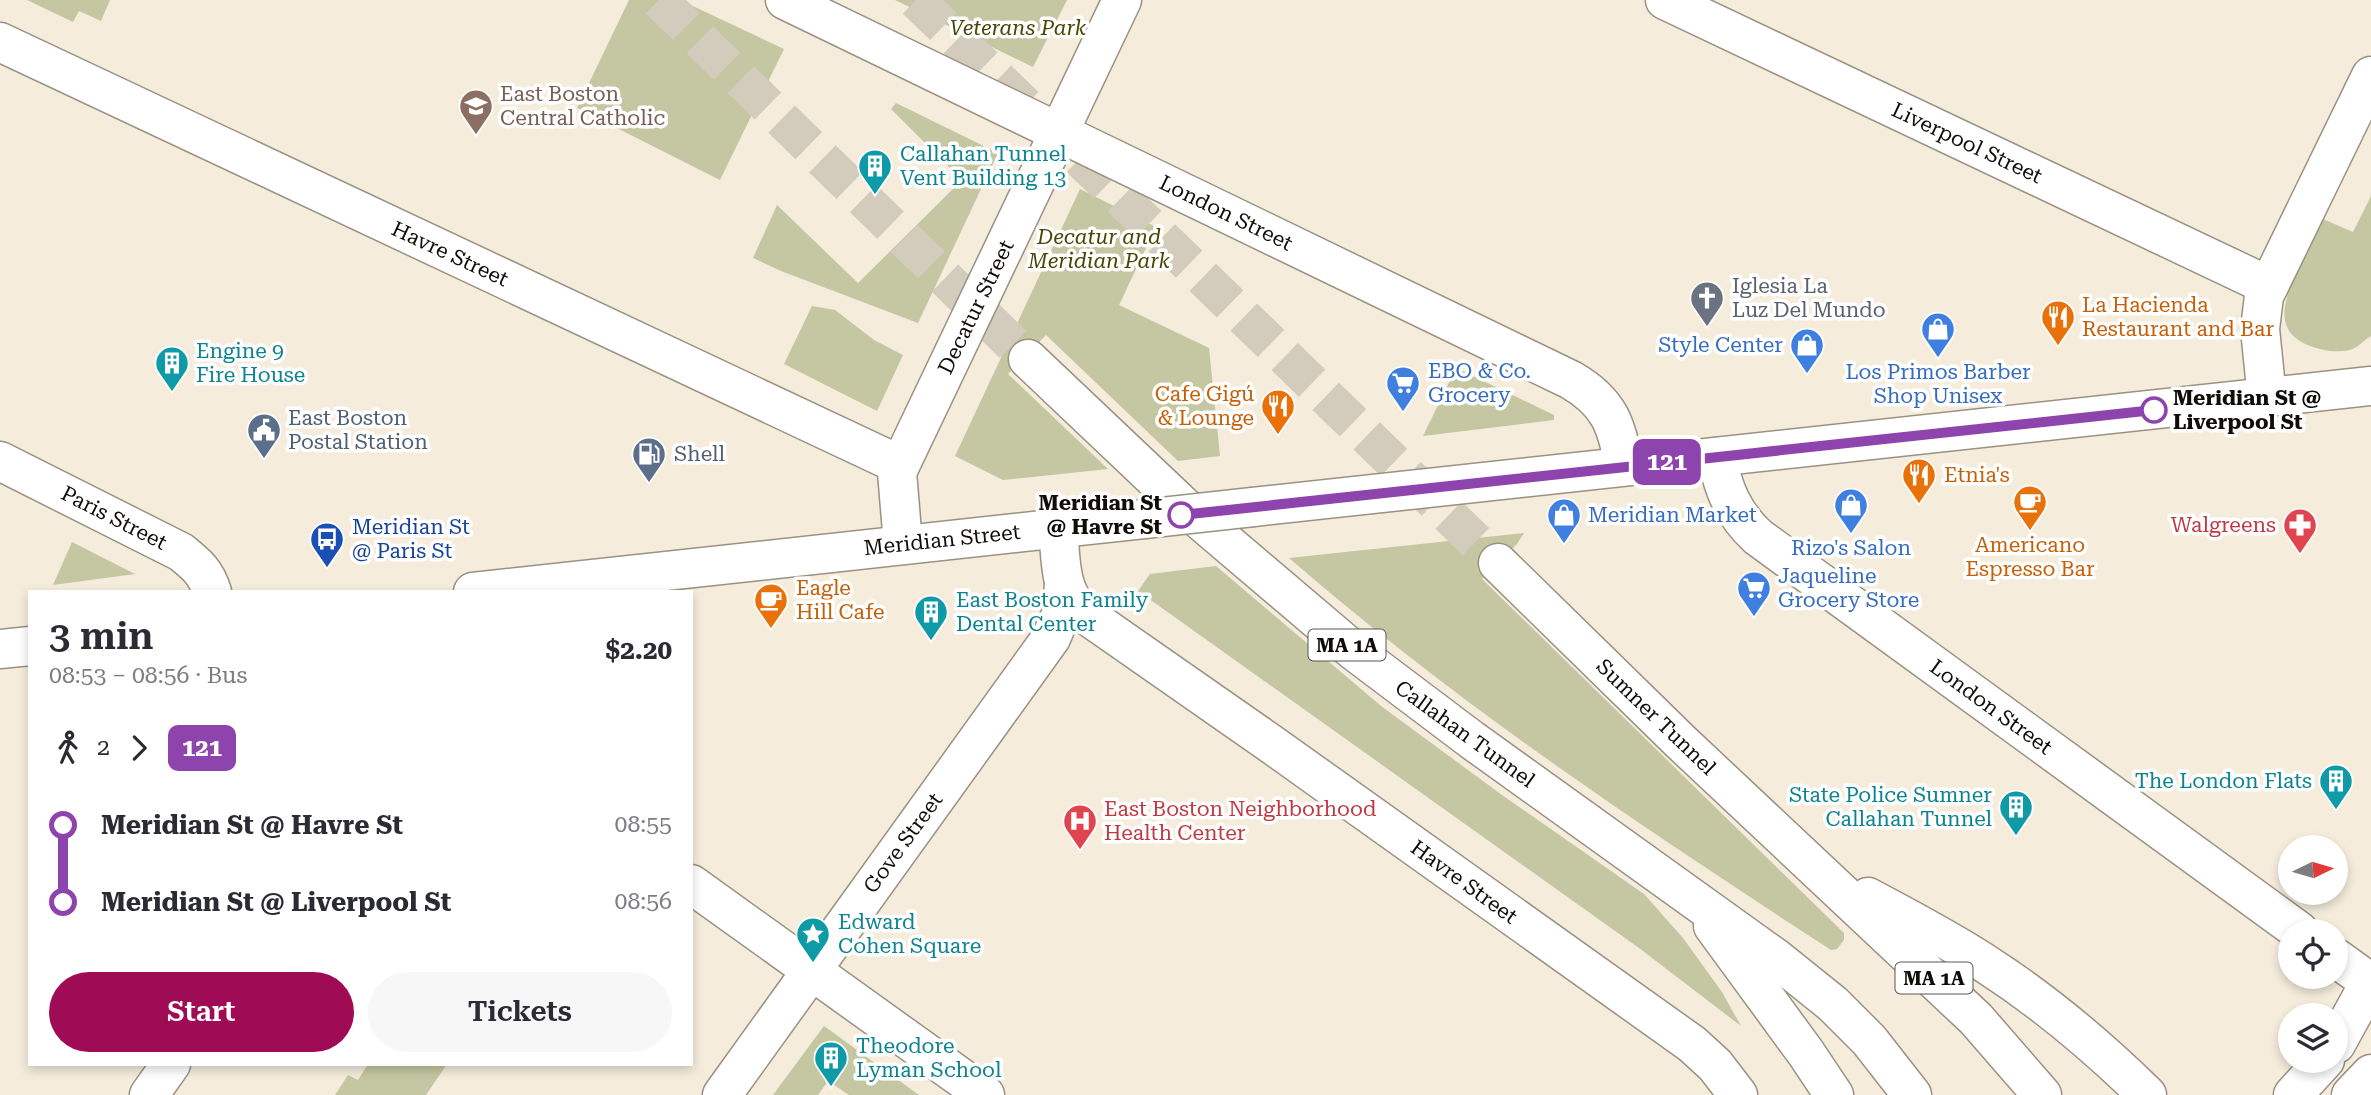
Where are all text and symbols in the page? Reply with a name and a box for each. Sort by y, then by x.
park label: Veterans Park [950,16,1087,40]
place label: East Boston Central Catholic [500,82,665,130]
school or university icon: East Boston Central Catholic [457,87,495,136]
street label: Liverpool Street [1888,98,2046,188]
place label: Callahan Tunnel Vent Building 13 [900,142,1067,190]
building icon: Callahan Tunnel Vent Building 13 [856,147,894,196]
street label: London Street [1156,170,1297,256]
street label: Havre Street [388,217,512,292]
park label: Decatur and Meridian Park [1027,225,1171,273]
street label: Decatur Street [933,236,1019,378]
place label: Iglesia La Luz Del Mundo [1732,274,1886,322]
church icon: Iglesia La Luz Del Mundo [1688,279,1726,328]
place label: La Hacienda Restaurant and Bar [2082,293,2274,341]
restaurant icon: La Hacienda Restaurant and Bar [2039,298,2077,347]
shop icon: Los Primos Barber Shop Unisex [1919,310,1957,359]
shop icon: Style Center [1788,326,1826,375]
place label: Style Center [1658,333,1783,357]
place label: Engine 9 Fire House [196,339,305,387]
building icon: Engine 9 Fire House [153,344,191,393]
place label: EBO & Co. Grocery [1428,359,1531,407]
place label: Los Primos Barber Shop Unisex [1845,360,2031,408]
supermarket icon: EBO & Co. Grocery [1384,364,1422,413]
place label: Cafe Gigú & Lounge [1155,382,1254,430]
place label: Meridian St @ Liverpool St [2173,386,2321,434]
restaurant icon: Cafe Gigú & Lounge [1259,387,1297,436]
marker: Meridian St @ Liverpool St [2141,397,2167,423]
place label: East Boston Postal Station [288,406,428,454]
public building icon: East Boston Postal Station [245,411,283,460]
fuel station icon: Shell [630,435,668,484]
line badge: 121 [1627,439,1707,485]
place label: Shell [674,442,725,466]
text: 121 [1647,448,1687,476]
restaurant icon: Etnia's [1900,456,1938,505]
place label: Etnia's [1944,463,2010,487]
street label: Paris Street [57,481,171,555]
cafe icon: Americano Espresso Bar [2011,483,2049,532]
shop icon: Rizo's Salon [1832,486,1870,535]
place label: Meridian St @ Havre St [1039,491,1162,539]
shop icon: Meridian Market [1545,496,1583,545]
marker: Meridian St @ Havre St [1168,502,1194,528]
place label: Meridian Market [1588,503,1757,527]
pharmacy icon: Walgreens [2281,506,2319,555]
place label: Walgreens [2171,513,2276,537]
place label: Meridian St @ Paris St [352,515,470,563]
bus stop icon: Meridian St @ Paris St [308,520,346,569]
street label: Meridian Street [863,520,1022,560]
place label: Americano Espresso Bar [1965,533,2095,581]
place label: Rizo's Salon [1791,536,1911,560]
place label: Jaqueline Grocery Store [1778,564,1919,612]
supermarket icon: Jaqueline Grocery Store [1735,569,1773,618]
place label: Eagle Hill Cafe [796,576,885,624]
cafe icon: Eagle Hill Cafe [752,581,790,630]
place label: East Boston Family Dental Center [956,588,1149,636]
building icon: East Boston Family Dental Center [912,593,950,642]
text: 3 min [49,614,154,658]
road number: MA 1A [1308,630,1386,660]
text: $2.20 [606,635,672,665]
street label: Sumner Tunnel [1591,654,1721,780]
street label: London Street [1925,655,2057,759]
text: 08:53 – 08:56 · Bus [49,662,247,689]
street label: Callahan Tunnel [1391,675,1540,793]
icon: walk [49,729,87,767]
icon: forward [120,729,158,767]
text: 2 [97,734,110,761]
text: 121 [182,734,222,762]
building icon: The London Flats [2317,762,2355,811]
place label: The London Flats [2135,769,2312,793]
place label: State Police Sumner Callahan Tunnel [1789,783,1993,831]
street label: Gove Street [859,788,947,898]
building icon: State Police Sumner Callahan Tunnel [1997,788,2035,837]
place label: East Boston Neighborhood Health Center [1104,797,1377,845]
hospital icon: East Boston Neighborhood Health Center [1061,802,1099,851]
text: Meridian St @ Havre St [101,810,403,840]
text: 08:55 [615,811,672,838]
street label: Havre Street [1406,835,1522,929]
north arrow [2278,835,2348,905]
map controls [2278,835,2348,1073]
text: Meridian St @ Liverpool St [101,887,451,917]
text: 08:56 [615,888,672,915]
place label: Edward Cohen Square [838,910,981,958]
place icon: Edward Cohen Square [794,915,832,964]
button: locate [2278,919,2348,989]
road number: MA 1A [1896,962,1972,994]
button: Start [49,972,354,1052]
button: Tickets [368,972,672,1052]
button: layers [2278,1003,2348,1073]
place label: Theodore Lyman School [856,1034,1002,1082]
building icon: Theodore Lyman School [812,1039,850,1088]

